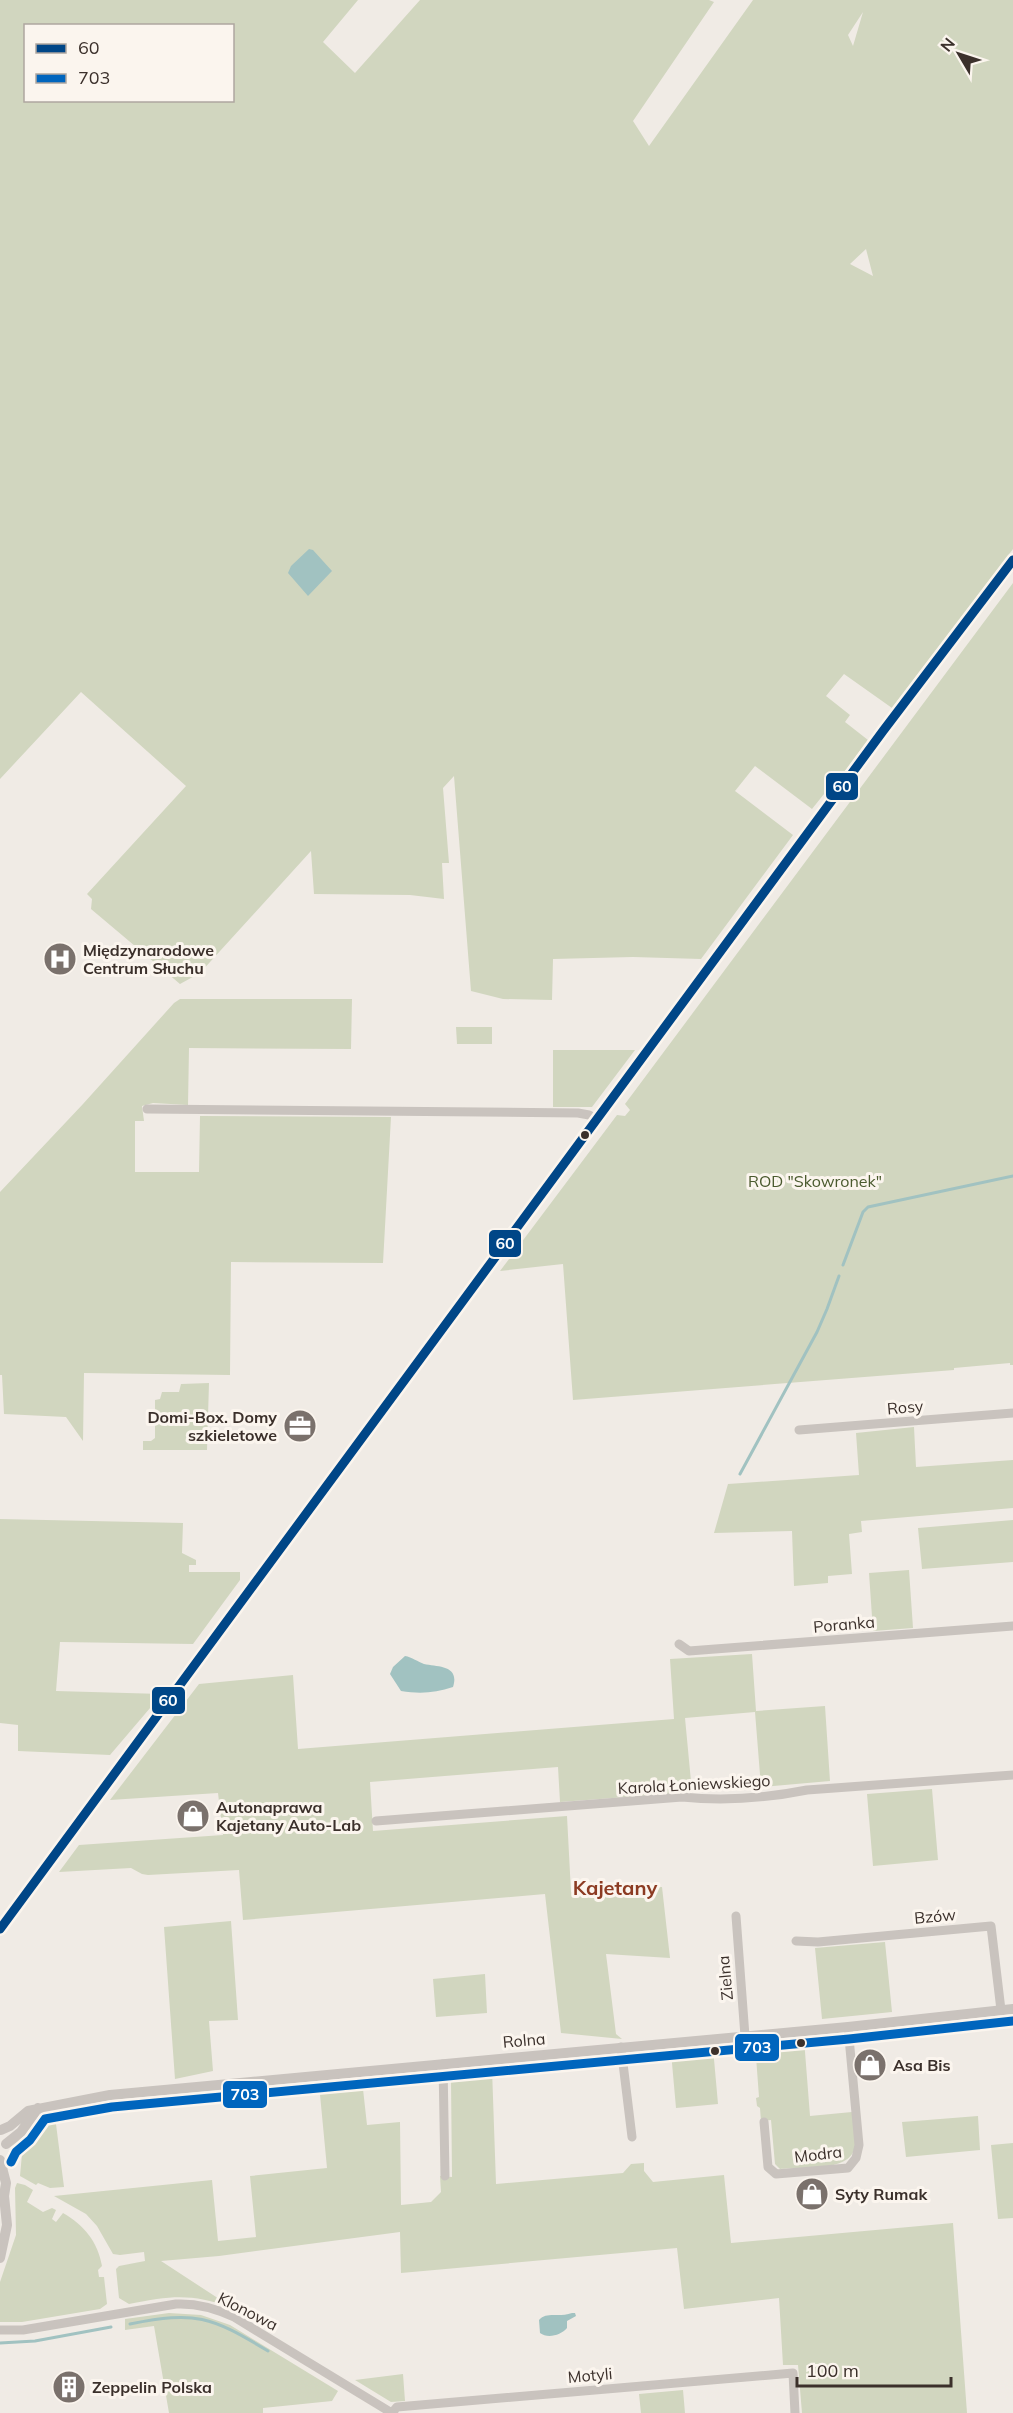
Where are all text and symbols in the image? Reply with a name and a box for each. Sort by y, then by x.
legend [24,24,234,102]
north arrow [929,24,989,84]
text: N [936,34,959,56]
text: 60 [78,36,100,59]
text: 703 [78,66,110,89]
line badge: 60 [825,772,859,801]
text: 60 [832,776,852,796]
place label: Międzynarodowe Centrum Słuchu [83,940,214,978]
hospital icon: Międzynarodowe Centrum Słuchu [42,941,78,977]
unlabelled marker [579,1129,591,1141]
park label: ROD "Skowronek" [748,1171,882,1191]
line badge: 60 [488,1229,522,1258]
text: 60 [495,1233,515,1253]
street label: Rosy [886,1395,924,1419]
place label: Domi-Box. Domy szkieletowe [147,1407,277,1445]
office icon: Domi-Box. Domy szkieletowe [282,1408,318,1444]
street label: Poranka [812,1611,876,1637]
line badge: 60 [151,1686,186,1715]
text: 60 [158,1690,178,1710]
street label: Karola Łoniewskiego [617,1770,771,1798]
place label: Autonaprawa Kajetany Auto-Lab [216,1797,361,1835]
shop icon: Autonaprawa Kajetany Auto-Lab [175,1798,211,1834]
district label: Kajetany [573,1875,657,1900]
street label: Bzów [913,1904,957,1928]
street label: Zielna [713,1955,737,2001]
street label: Rolna [502,2028,546,2052]
line badge: 703 [734,2033,780,2062]
text: 703 [743,2037,771,2057]
unlabelled marker [795,2037,807,2049]
unlabelled marker [709,2045,721,2057]
shop icon: Asa Bis [852,2047,888,2083]
place label: Asa Bis [893,2055,950,2075]
line badge: 703 [222,2080,268,2109]
text: 703 [231,2084,259,2104]
street label: Modra [793,2141,843,2167]
shop icon: Syty Rumak [794,2176,830,2212]
place label: Syty Rumak [835,2184,928,2204]
street label: Klonowa [215,2287,281,2335]
scale bar [797,2350,952,2388]
text: 100 m [806,2359,859,2382]
street label: Motyli [567,2363,613,2387]
building icon: Zeppelin Polska [51,2369,87,2405]
place label: Zeppelin Polska [92,2377,212,2397]

